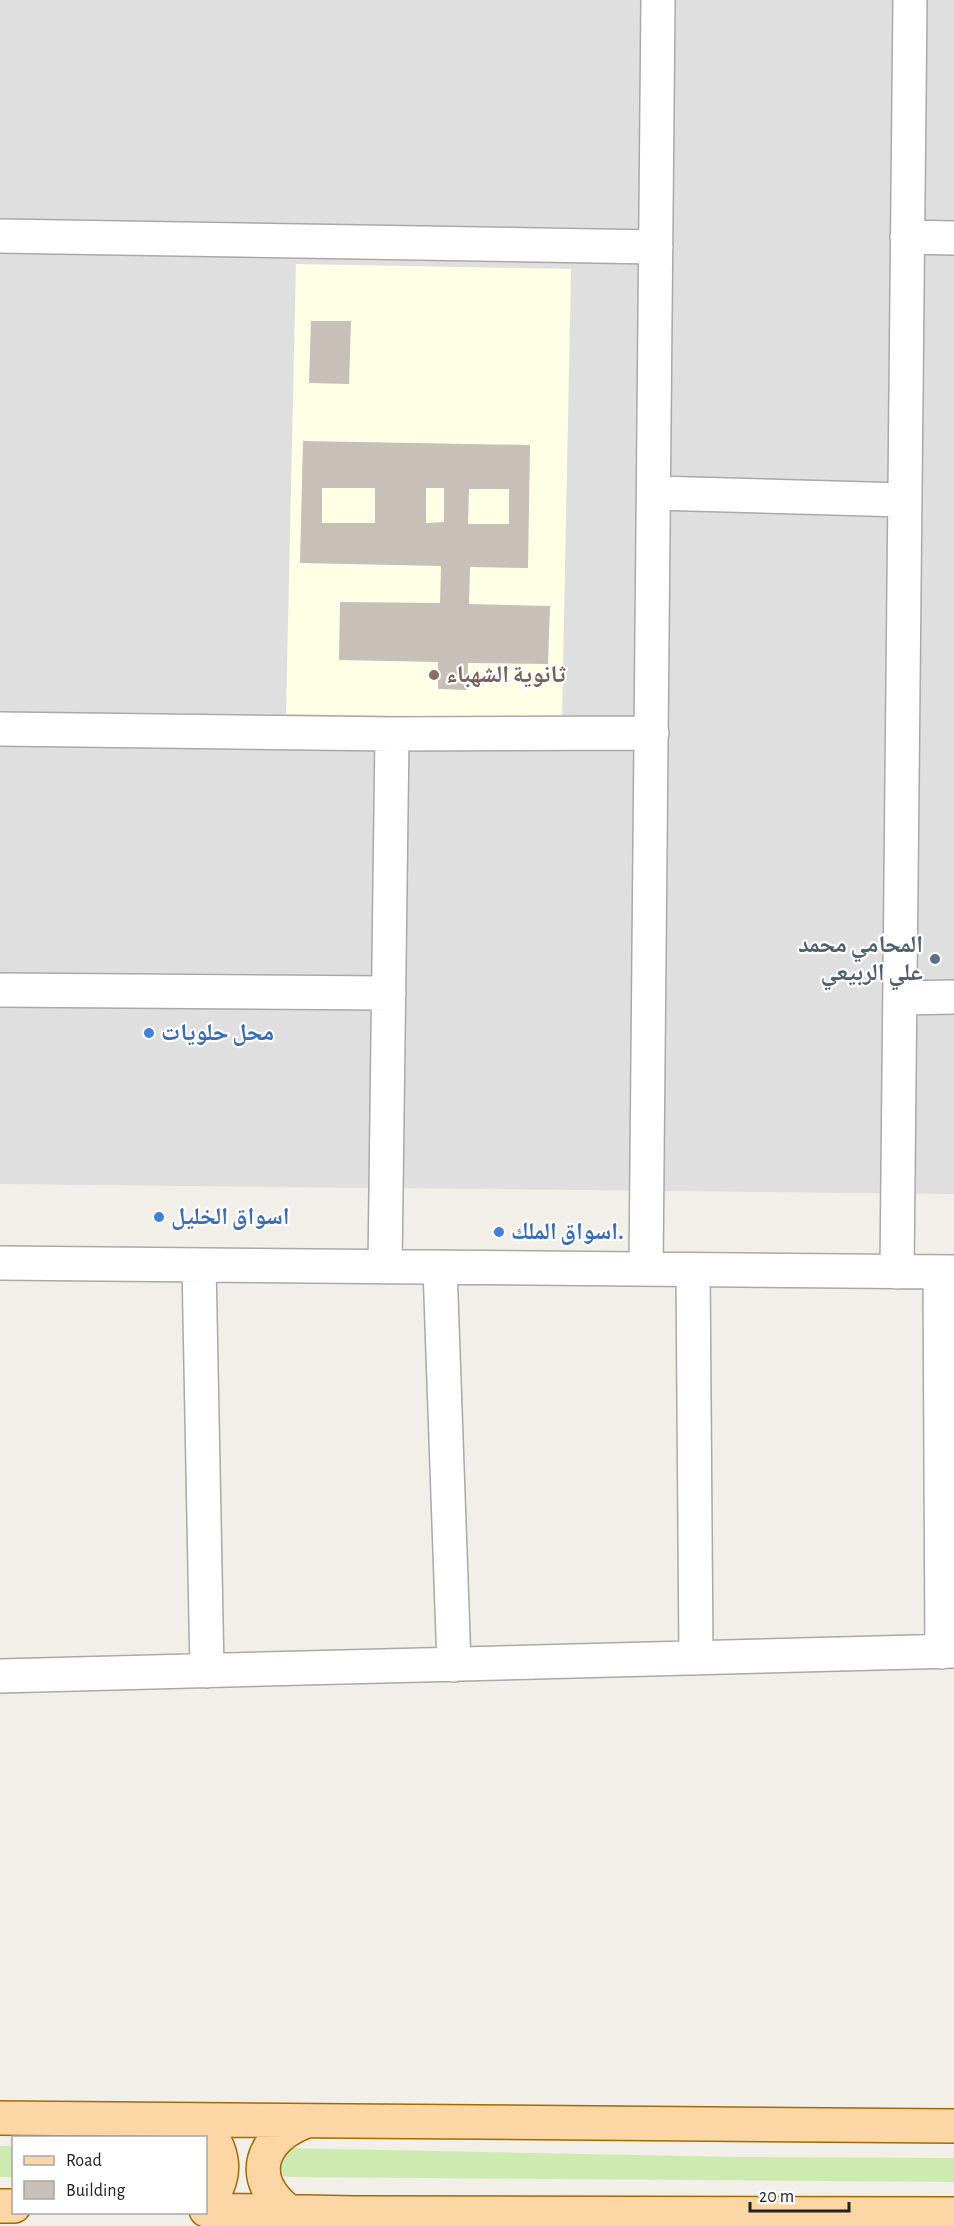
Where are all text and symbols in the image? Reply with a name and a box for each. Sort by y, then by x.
place label: ثانوية الشهباء [446,663,566,688]
marker: ثانوية الشهباء [427,668,441,682]
place label: المحامي محمد علي الربيعي [798,933,923,991]
marker: المحامي محمد علي الربيعي [928,952,942,966]
place label: محل حلويات [161,1021,274,1046]
marker: محل حلويات [142,1026,156,1040]
place label: اسواق الخليل [171,1205,290,1230]
marker: اسواق الخليل [152,1210,166,1224]
place label: اسواق الملك. [511,1220,624,1245]
marker: اسواق الملك. [492,1225,506,1239]
legend [12,2136,207,2214]
text: Road [66,2152,102,2170]
scale bar [750,2175,849,2213]
text: Building [66,2182,126,2200]
text: 20 m [759,2188,794,2206]

